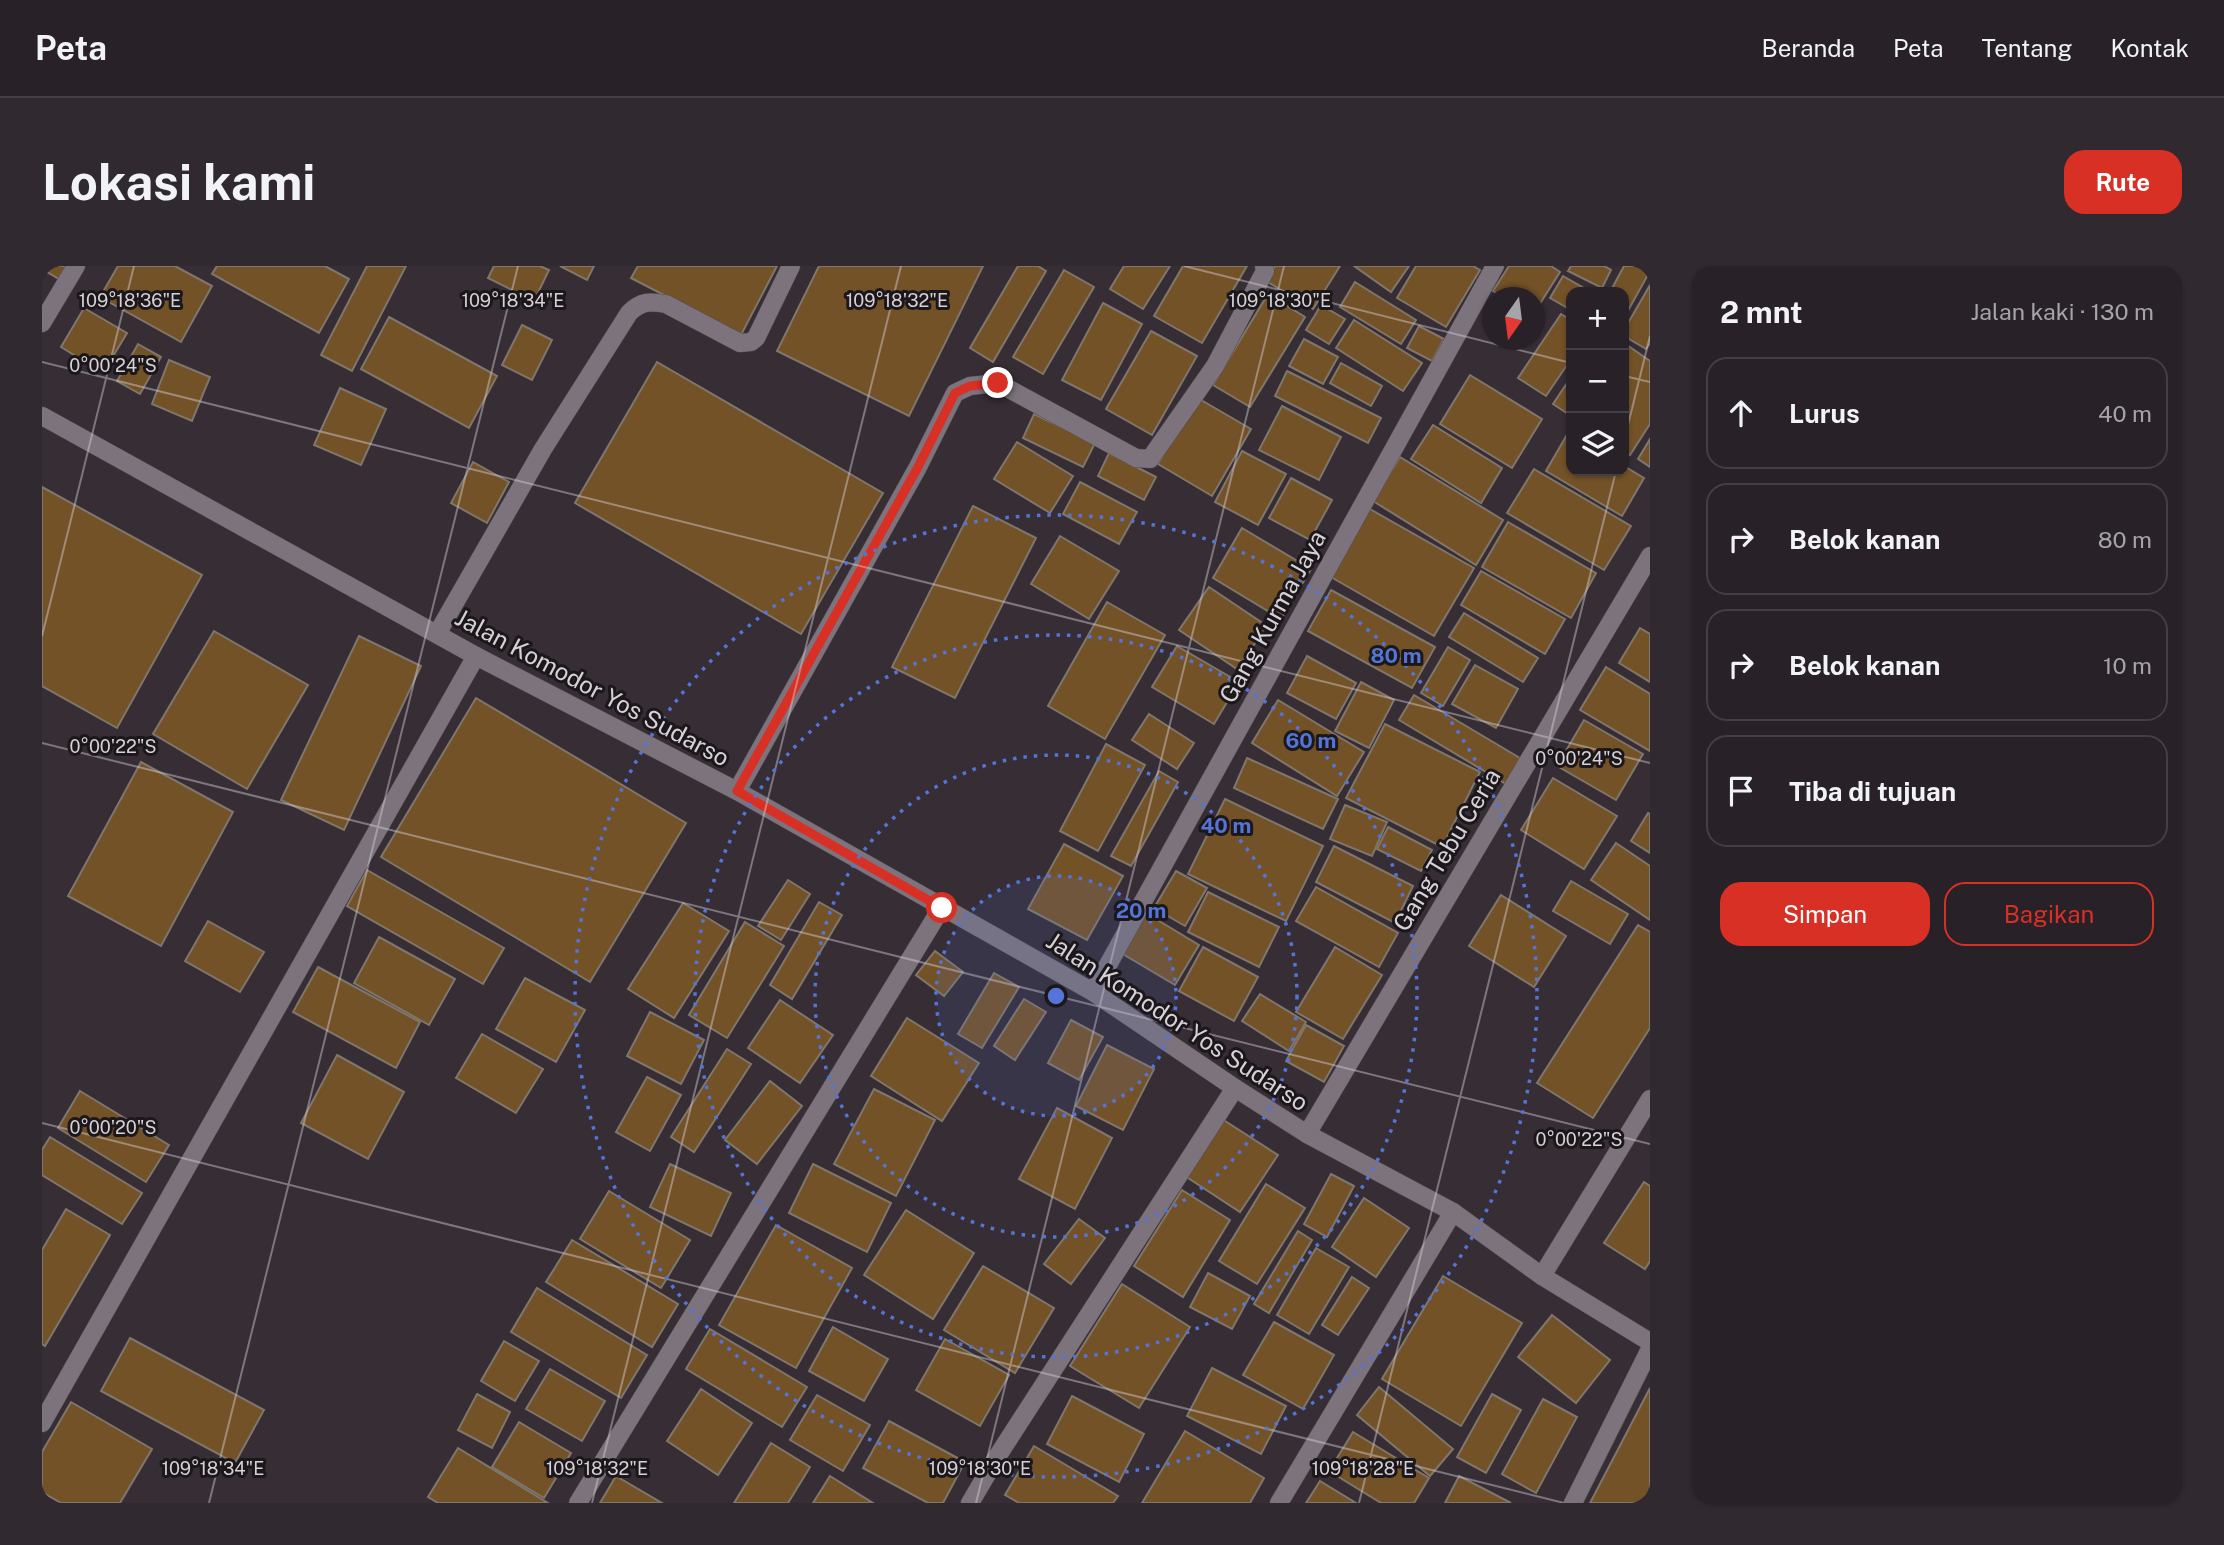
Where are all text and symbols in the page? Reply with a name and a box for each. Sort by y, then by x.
text: Peta [35,29,107,67]
text: Beranda [1761,34,1855,62]
text: Peta [1893,34,1944,62]
text: Tentang [1982,34,2072,62]
text: Kontak [2110,34,2189,62]
button: Rute [2064,150,2182,214]
text: Lokasi kami [42,153,315,211]
north arrow [1482,287,1545,350]
map controls [1566,287,1629,476]
button: + [1566,287,1629,350]
text: 109°18'36"E [79,290,181,311]
text: 109°18'34"E [462,290,564,311]
text: 109°18'32"E [846,290,948,311]
text: 109°18'30"E [1229,290,1331,311]
text: 2 mnt [1720,294,1802,330]
text: Jalan kaki · 130 m [1970,298,2154,325]
button: − [1566,350,1629,413]
text: 0°00'24"S [69,355,157,376]
route end [982,367,1013,398]
icon: ahead [1722,394,1760,432]
text: Lurus [1789,398,1860,429]
text: 40 m [2098,400,2152,427]
button: layers [1566,413,1629,476]
icon: right [1722,520,1760,558]
text: Belok kanan [1789,524,1940,555]
street label: Gang Kurma Jaya [1213,526,1331,707]
text: 80 m [2098,526,2152,553]
street label: Jalan Komodor Yos Sudarso [451,603,734,771]
text: 80 m [1370,643,1422,668]
icon: right [1722,646,1760,684]
text: Belok kanan [1789,650,1940,681]
text: 10 m [2103,652,2152,679]
text: 60 m [1286,728,1336,753]
text: 0°00'22"S [70,736,156,757]
text: 0°00'24"S [1535,748,1623,769]
street label: Gang Tebu Ceria [1387,763,1506,936]
icon: arrive [1722,772,1760,810]
text: Tiba di tujuan [1789,776,1956,807]
text: 40 m [1201,813,1251,838]
button: Simpan [1720,882,1930,946]
button: Bagikan [1944,882,2154,946]
route start [926,892,957,923]
text: 20 m [1116,898,1166,923]
street label: Jalan Komodor Yos Sudarso [1041,926,1314,1116]
centre of rings [1044,984,1068,1008]
text: 0°00'20"S [69,1117,157,1138]
text: 0°00'22"S [1536,1129,1622,1150]
text: 109°18'34"E [162,1458,264,1479]
text: 109°18'32"E [546,1458,648,1479]
text: 109°18'30"E [929,1458,1031,1479]
text: 109°18'28"E [1312,1458,1414,1479]

